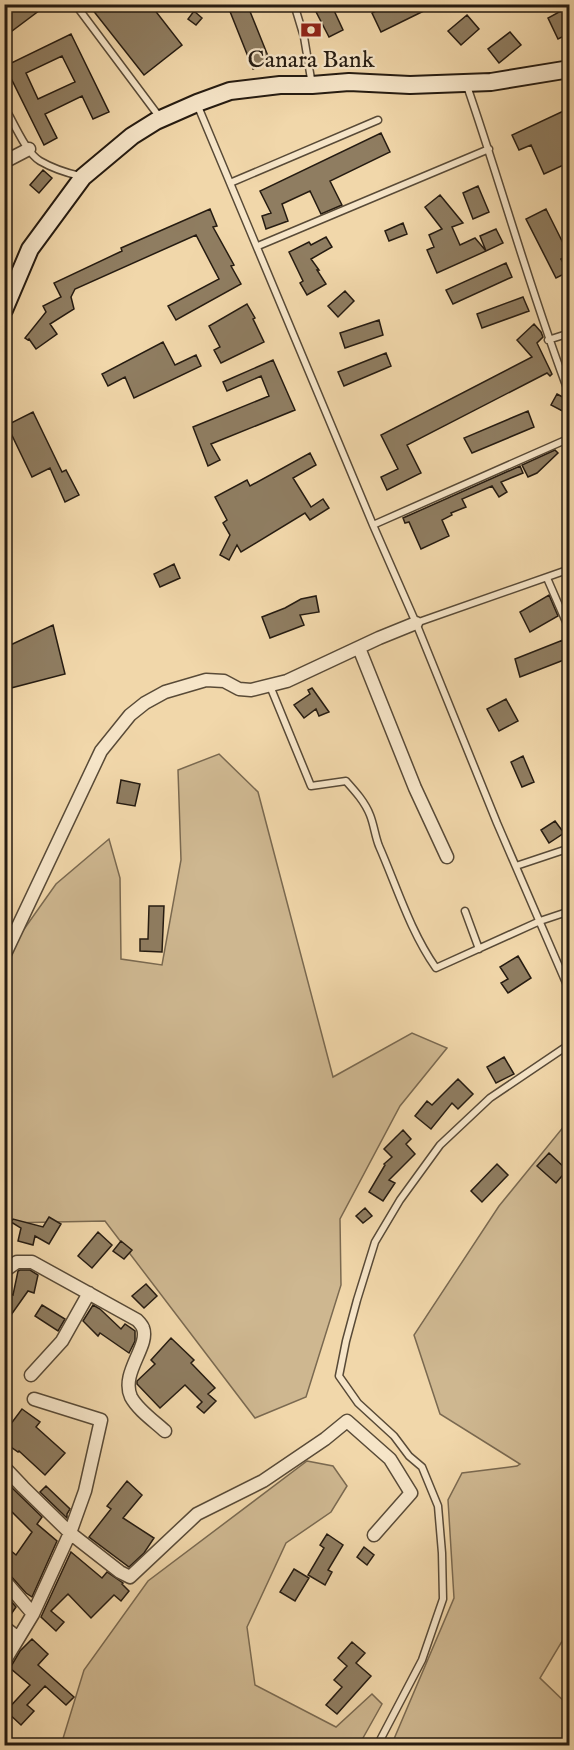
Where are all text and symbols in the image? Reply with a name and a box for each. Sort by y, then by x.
bank icon: Canara Bank [299,18,323,42]
place label: Canara Bank [248,45,375,76]

